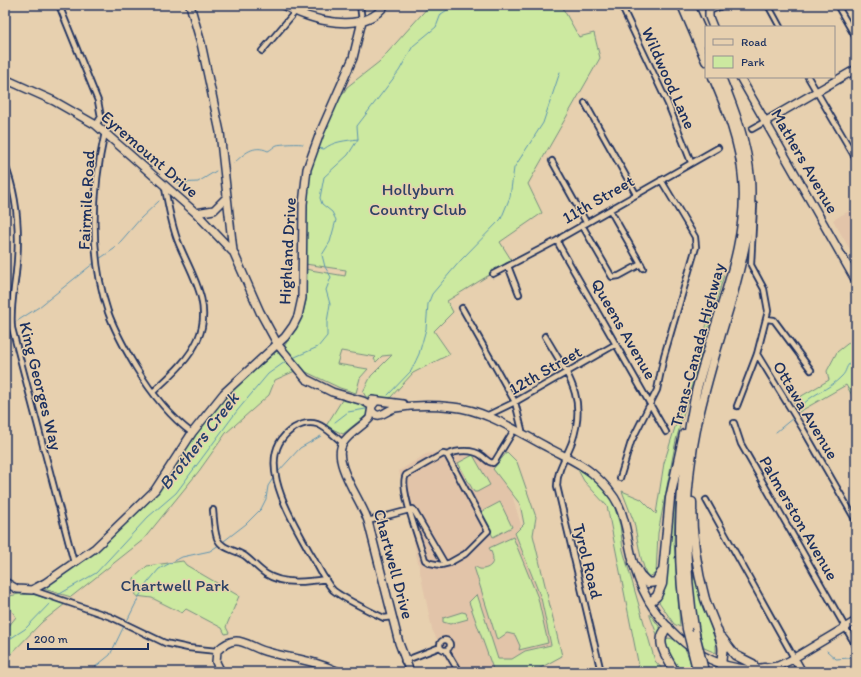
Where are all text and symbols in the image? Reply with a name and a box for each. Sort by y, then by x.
street label: Wildwood Lane [638,24,700,132]
legend [705,26,835,78]
text: Road [741,35,767,49]
text: Park [741,55,765,69]
street label: Mathers Avenue [767,105,843,217]
street label: Eyremount Drive [97,106,203,202]
street label: Fairmile Road [73,149,99,250]
street label: 11th Street [558,170,638,228]
park label: Hollyburn Country Club [369,179,467,219]
street label: Highland Drive [274,197,300,305]
street label: Trans-Canada Highway [665,261,729,429]
street label: Queens Avenue [587,275,661,383]
street label: King Georges Way [15,320,67,452]
street label: 12th Street [505,341,586,399]
street label: Ottawa Avenue [769,357,843,463]
water label: Brothers Creek [154,387,245,494]
street label: Palmerston Avenue [755,452,843,584]
street label: Chartwell Drive [370,507,418,621]
street label: Tyrol Road [569,521,607,601]
park label: Chartwell Park [121,575,230,595]
scale bar [28,625,148,651]
text: 200 m [34,632,68,646]

